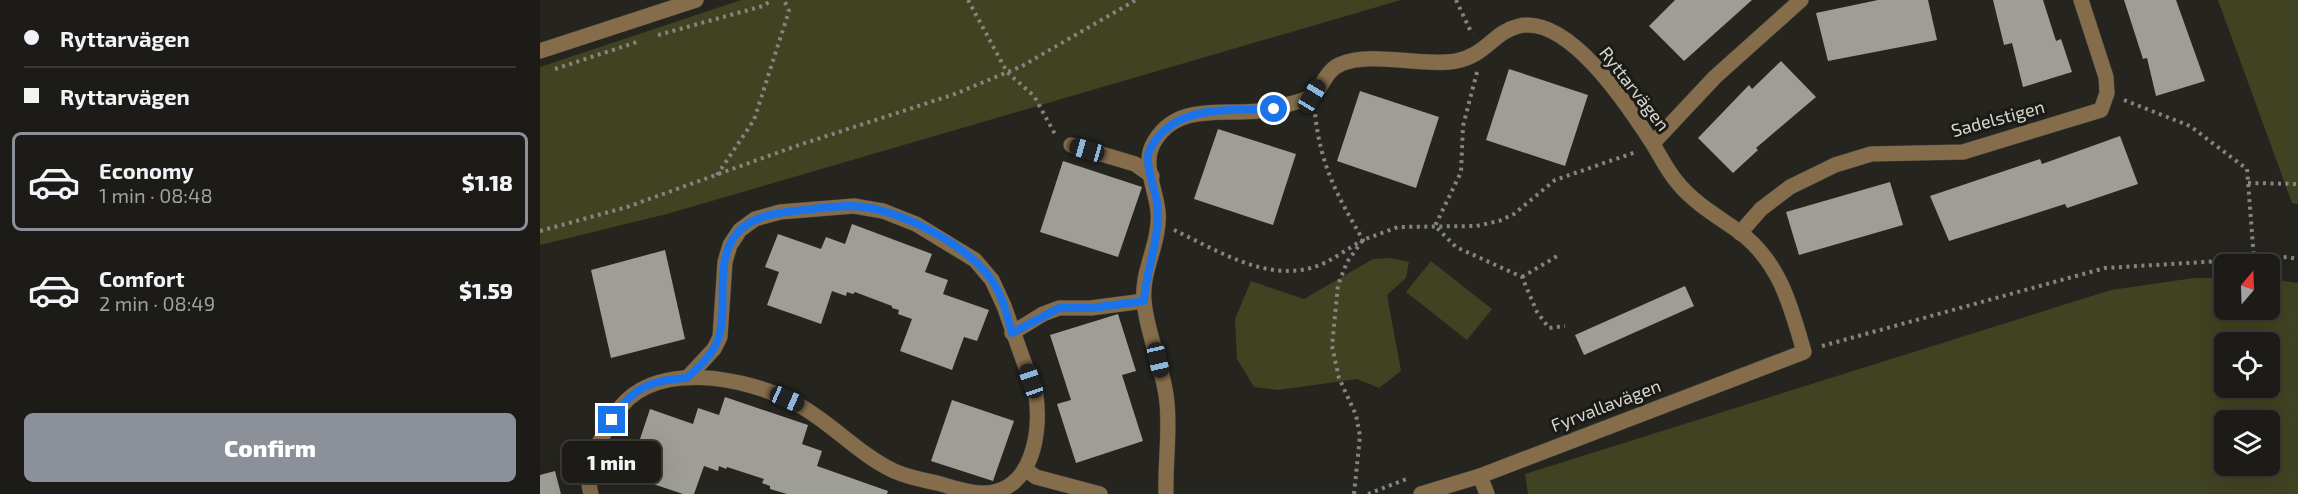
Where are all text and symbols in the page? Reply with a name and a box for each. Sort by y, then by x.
text: Ryttarvägen [60,25,190,51]
street label: Ryttarvägen [1595,42,1675,135]
car [1295,76,1329,116]
text: Ryttarvägen [60,83,190,109]
route start [1260,95,1287,122]
street label: Sadelstigen [1949,95,2047,141]
car [1067,136,1107,164]
icon: car [27,155,81,209]
text: Economy [99,157,194,183]
text: $1.18 [462,169,513,195]
text: 1 min · 08:48 [99,183,213,207]
north arrow [2214,254,2280,320]
map controls [2214,254,2280,476]
icon: car [27,263,81,317]
text: Comfort [99,265,184,291]
text: $1.59 [459,277,513,303]
text: 2 min · 08:49 [99,291,215,315]
button: locate [2214,332,2280,398]
car [1145,340,1171,380]
car [1017,361,1045,401]
street label: Fyrvallavägen [1548,374,1664,436]
car [767,383,807,415]
route end [598,406,625,433]
button: layers [2214,410,2280,476]
button: Confirm [24,413,516,482]
callout: 1 min [562,441,662,483]
text: 1 min [587,450,636,474]

